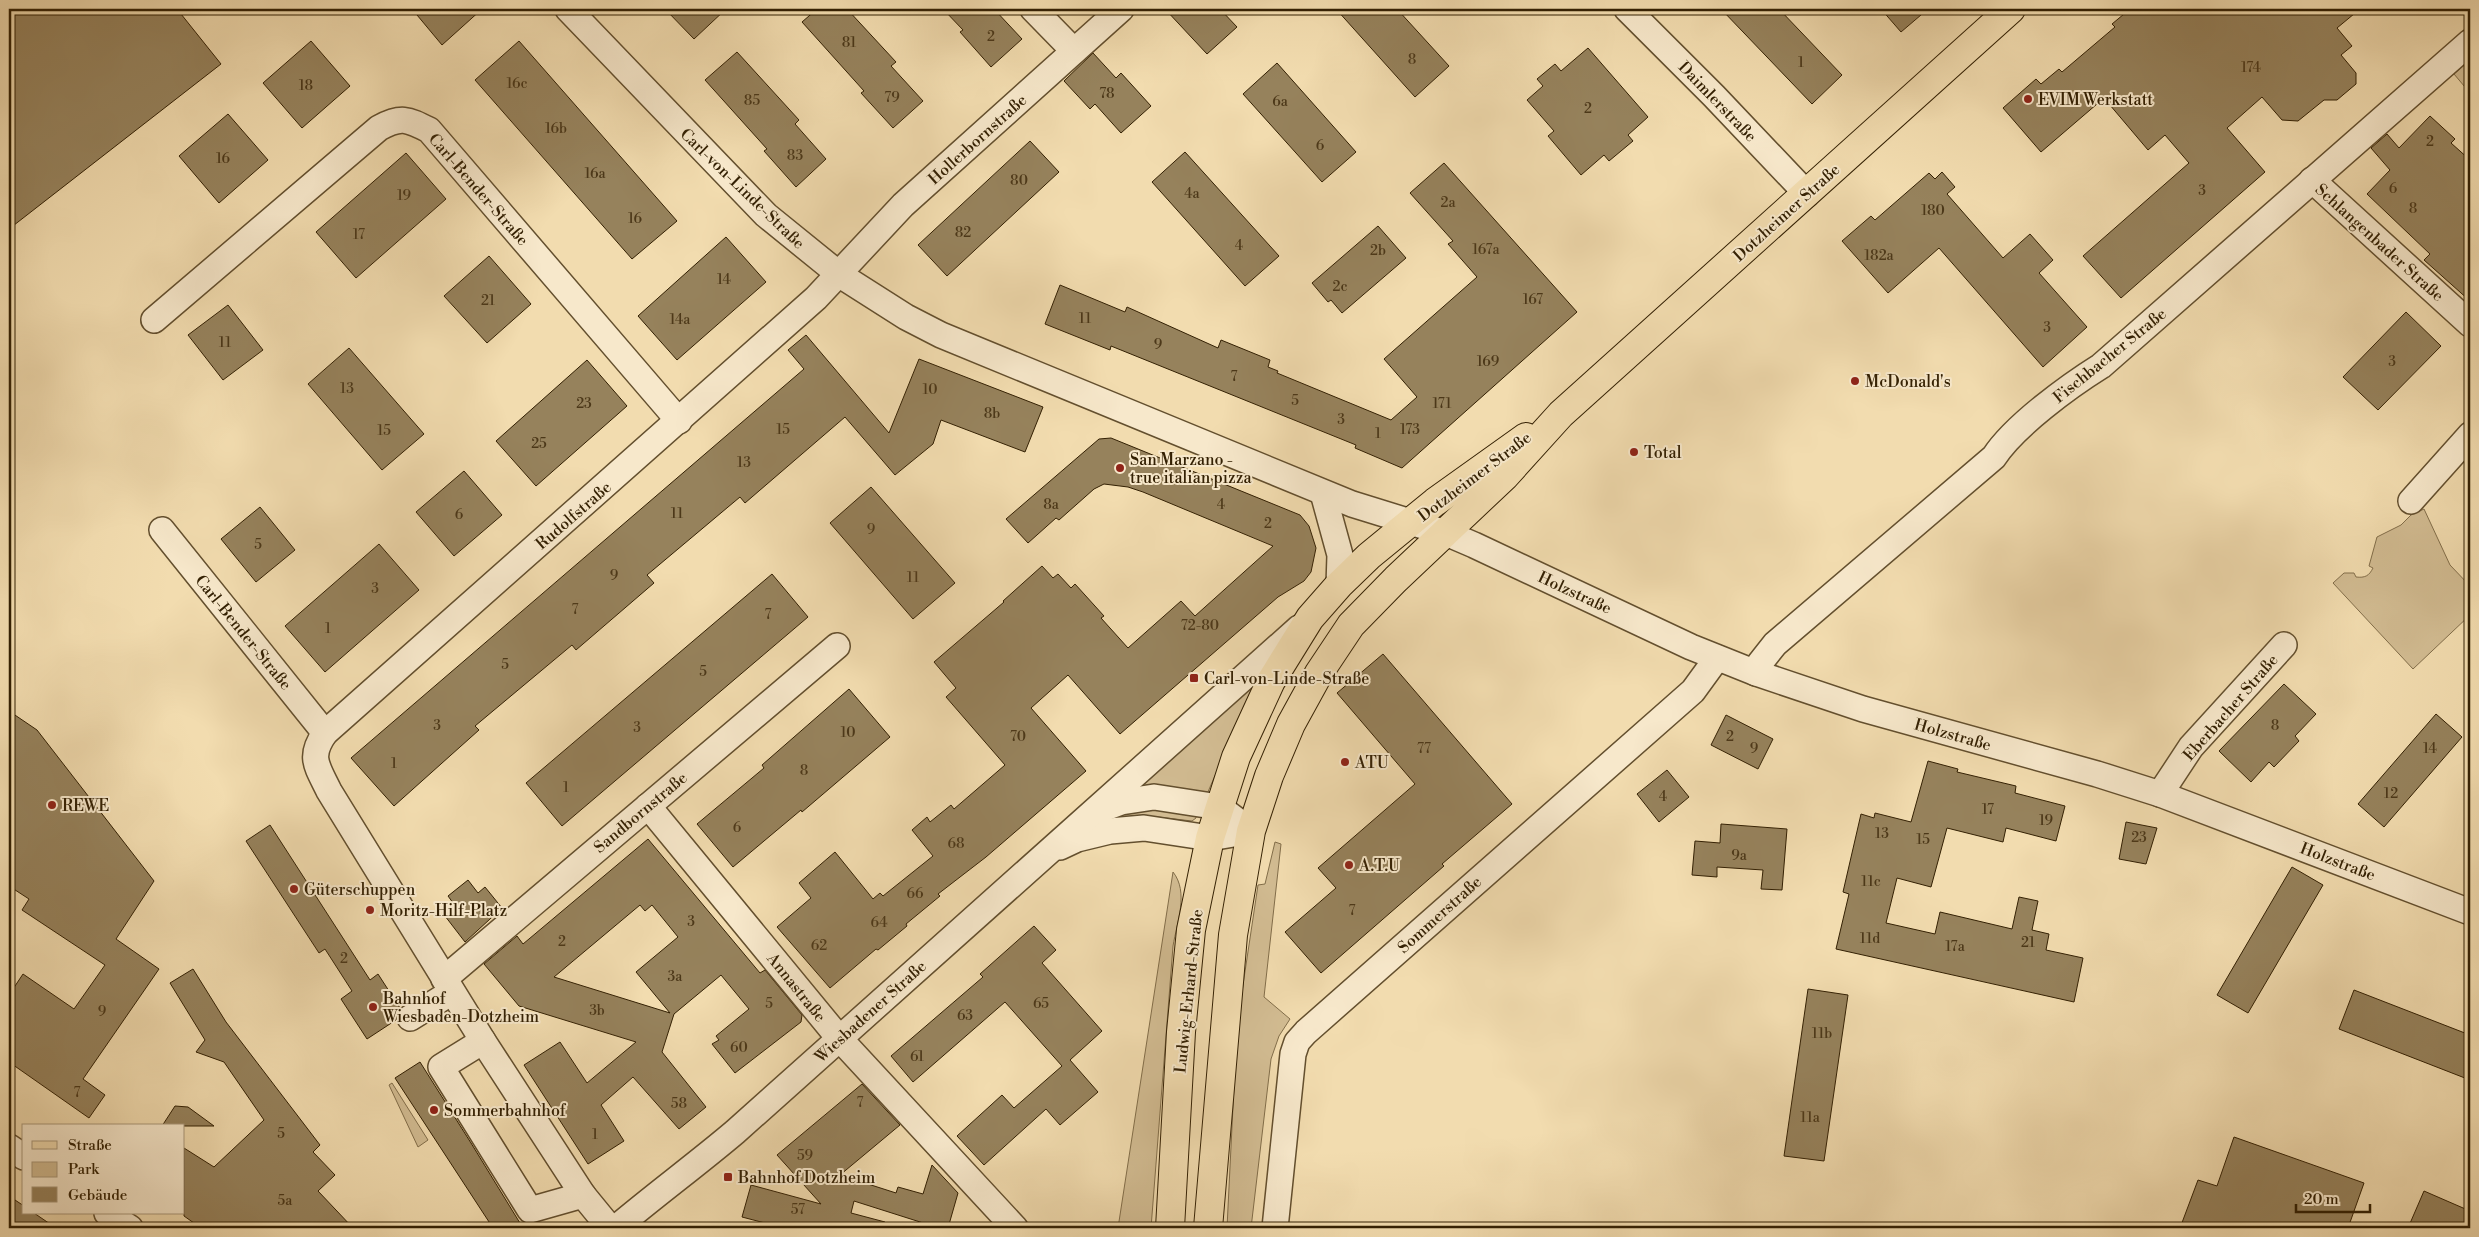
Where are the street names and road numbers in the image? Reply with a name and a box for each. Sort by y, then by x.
street label: Daimlerstraße [1674,57,1761,146]
street label: Hollerbornstraße [924,90,1031,189]
street label: Carl-von-Linde-Straße [676,124,809,253]
street label: Carl-Bender-Straße [424,129,533,250]
street label: Dotzheimer Straße [1729,160,1844,266]
street label: Schlangenbader Straße [2311,180,2448,306]
street label: Fischbacher Straße [2049,304,2170,408]
street label: Dotzheimer Straße [1414,428,1535,526]
street label: Rudolfstraße [532,477,616,554]
street label: Holzstraße [1535,567,1615,619]
street label: Carl-Bender-Straße [191,571,296,694]
street label: Eberbacher Straße [2179,650,2283,765]
street label: Holzstraße [1912,714,1993,755]
street label: Sandbornstraße [590,768,691,858]
street label: Holzstraße [2297,838,2378,885]
street label: Sommerstraße [1394,872,1486,958]
street label: Ludwig-Erhard-Straße [1170,908,1208,1074]
street label: Annastraße [762,948,830,1026]
street label: Wiesbadener Straße [810,956,931,1068]

